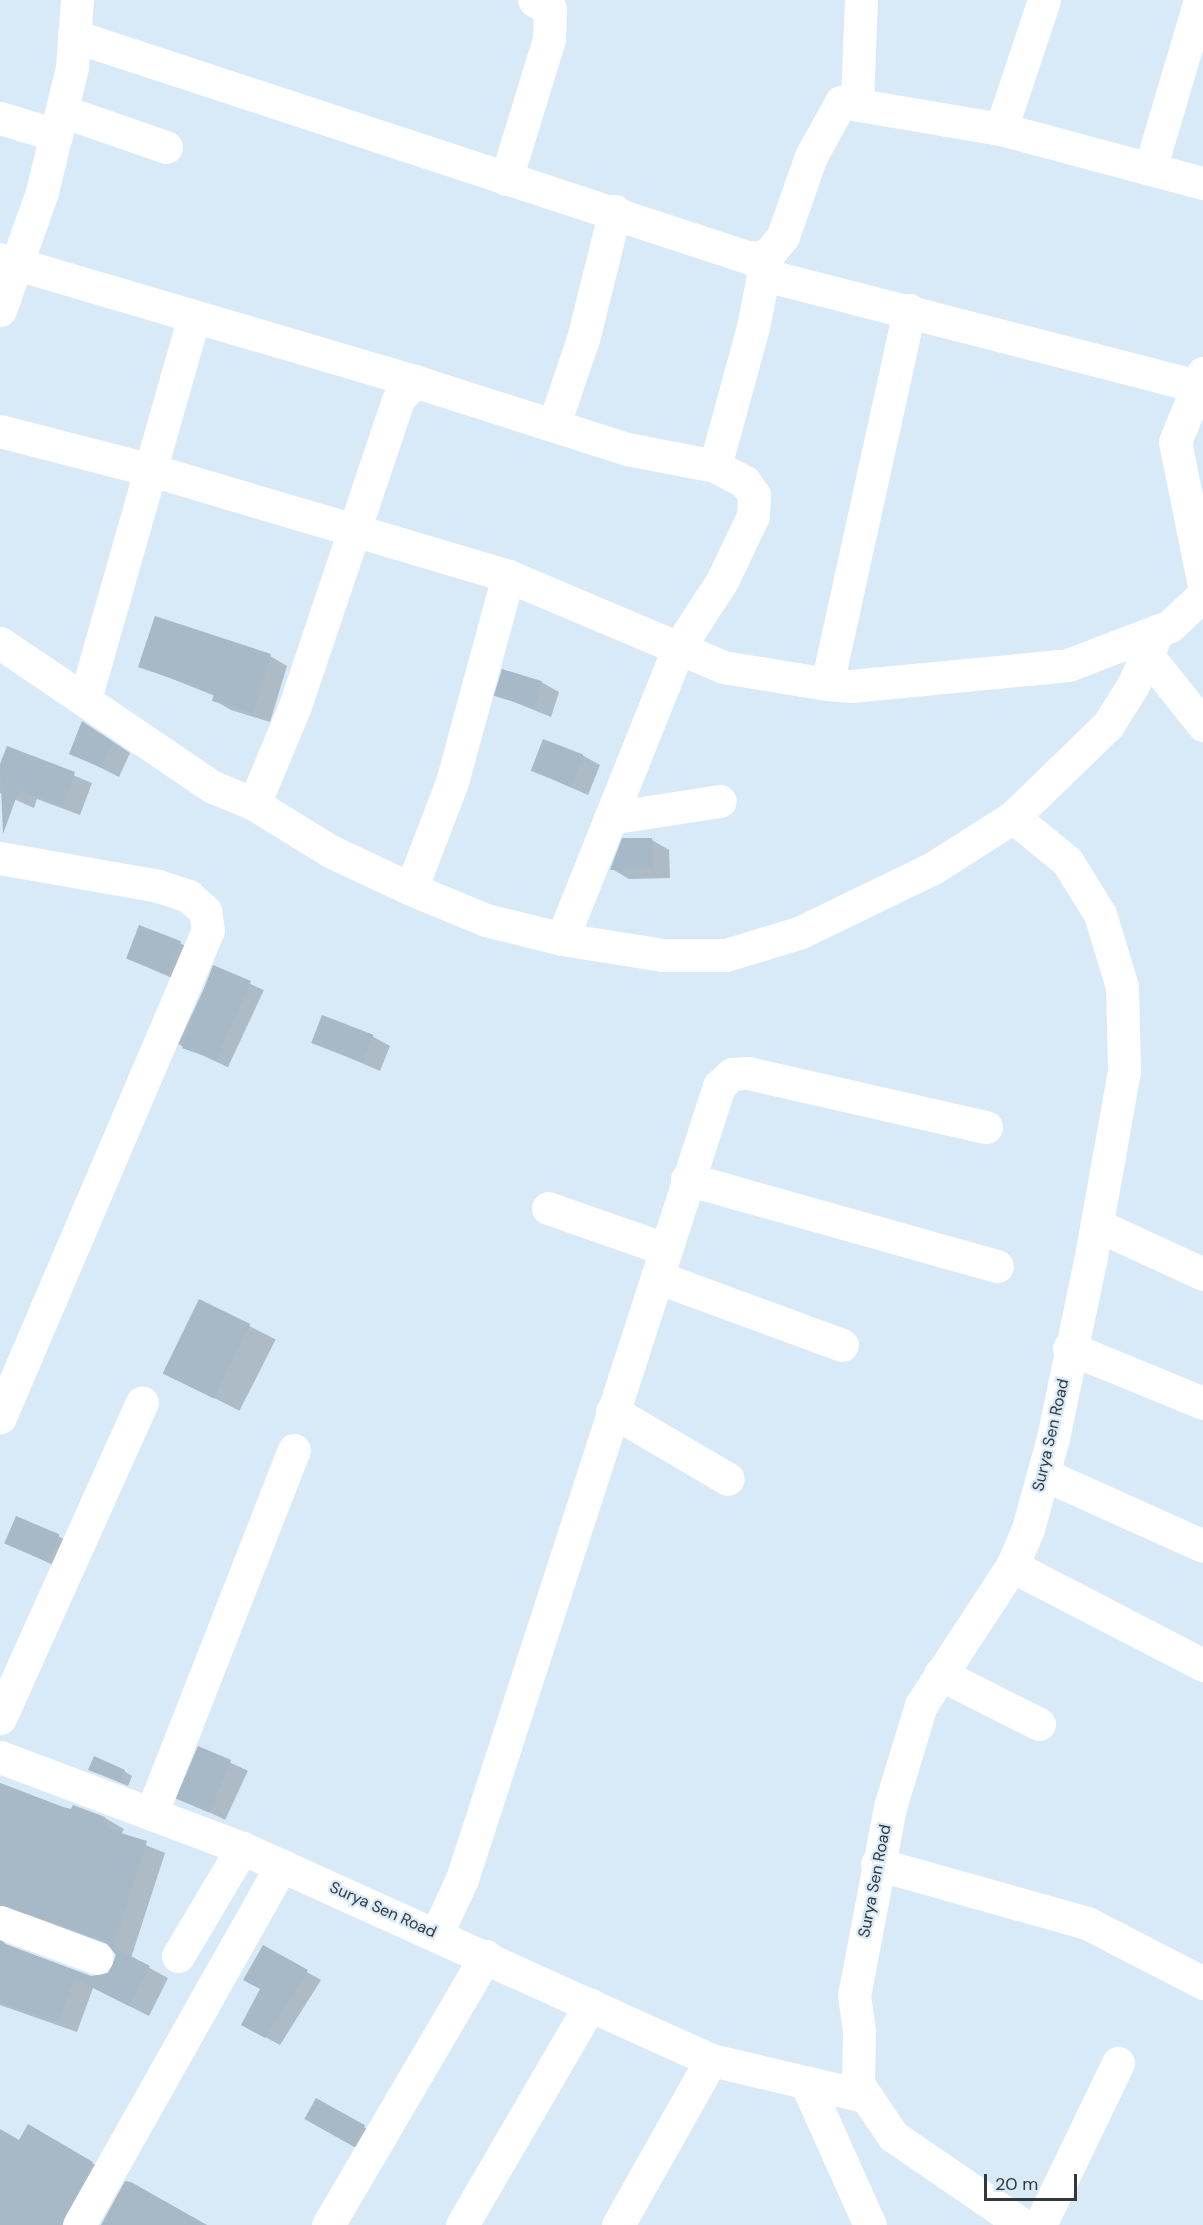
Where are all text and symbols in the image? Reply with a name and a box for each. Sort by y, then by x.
street label: Surya Sen Road [1029,1377,1073,1493]
street label: Surya Sen Road [855,1823,895,1939]
street label: Surya Sen Road [327,1878,439,1942]
scale bar [987,2162,1080,2200]
text: 20 m [995,2172,1038,2196]

